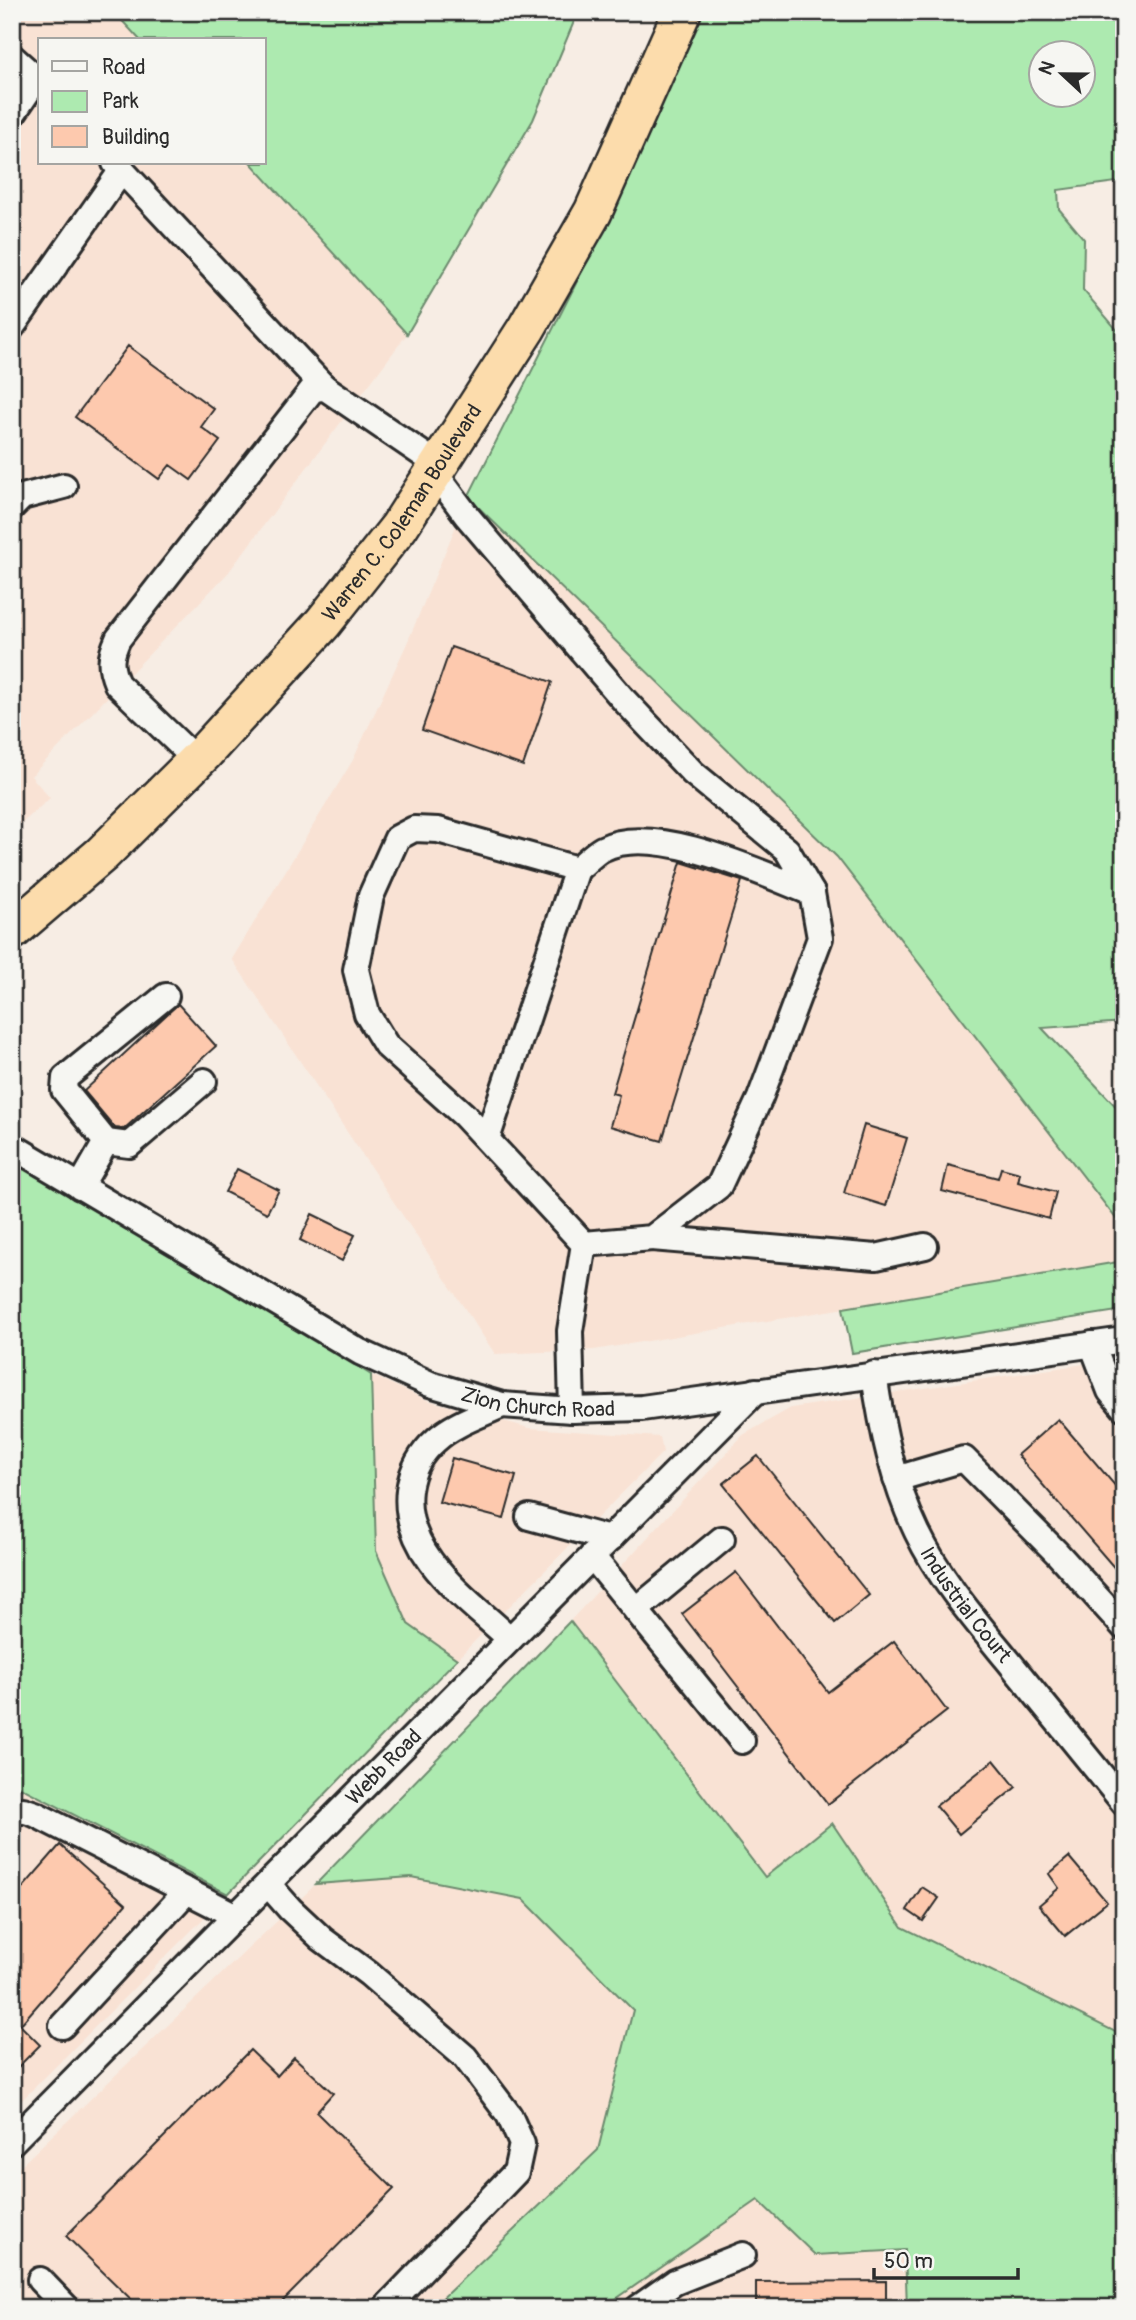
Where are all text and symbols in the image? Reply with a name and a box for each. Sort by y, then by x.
legend [38,38,266,164]
north arrow [1028,38,1098,108]
text: Road [102,54,146,81]
text: N [1034,57,1061,78]
text: Park [102,88,139,115]
text: Building [102,124,169,151]
street label: Warren C. Coleman Boulevard [316,399,488,627]
street label: Zion Church Road [458,1380,615,1424]
street label: Industrial Court [914,1542,1018,1669]
street label: Webb Road [340,1723,427,1811]
scale bar [874,2236,1017,2280]
text: 50 m [884,2248,933,2275]

